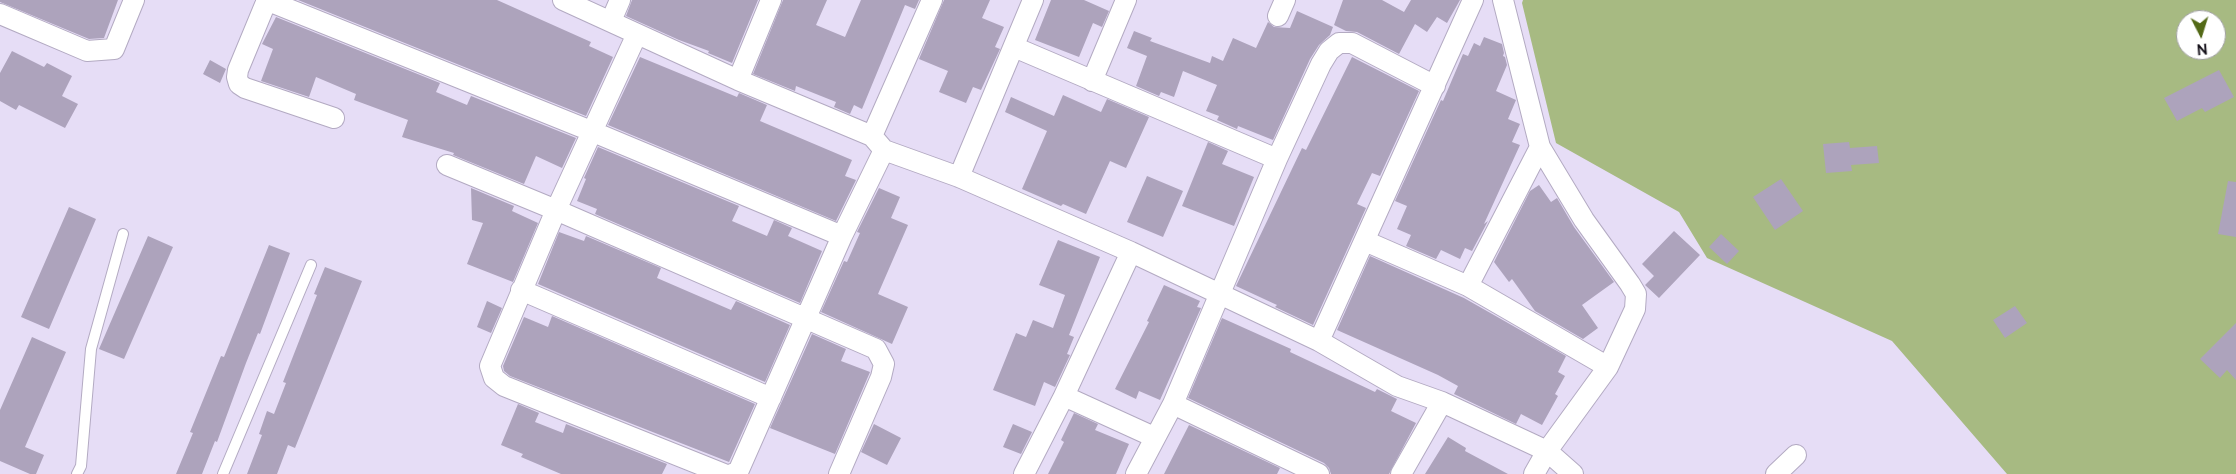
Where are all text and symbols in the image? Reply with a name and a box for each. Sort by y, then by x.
north arrow [2176,10,2226,60]
text: N [2196,41,2208,57]

